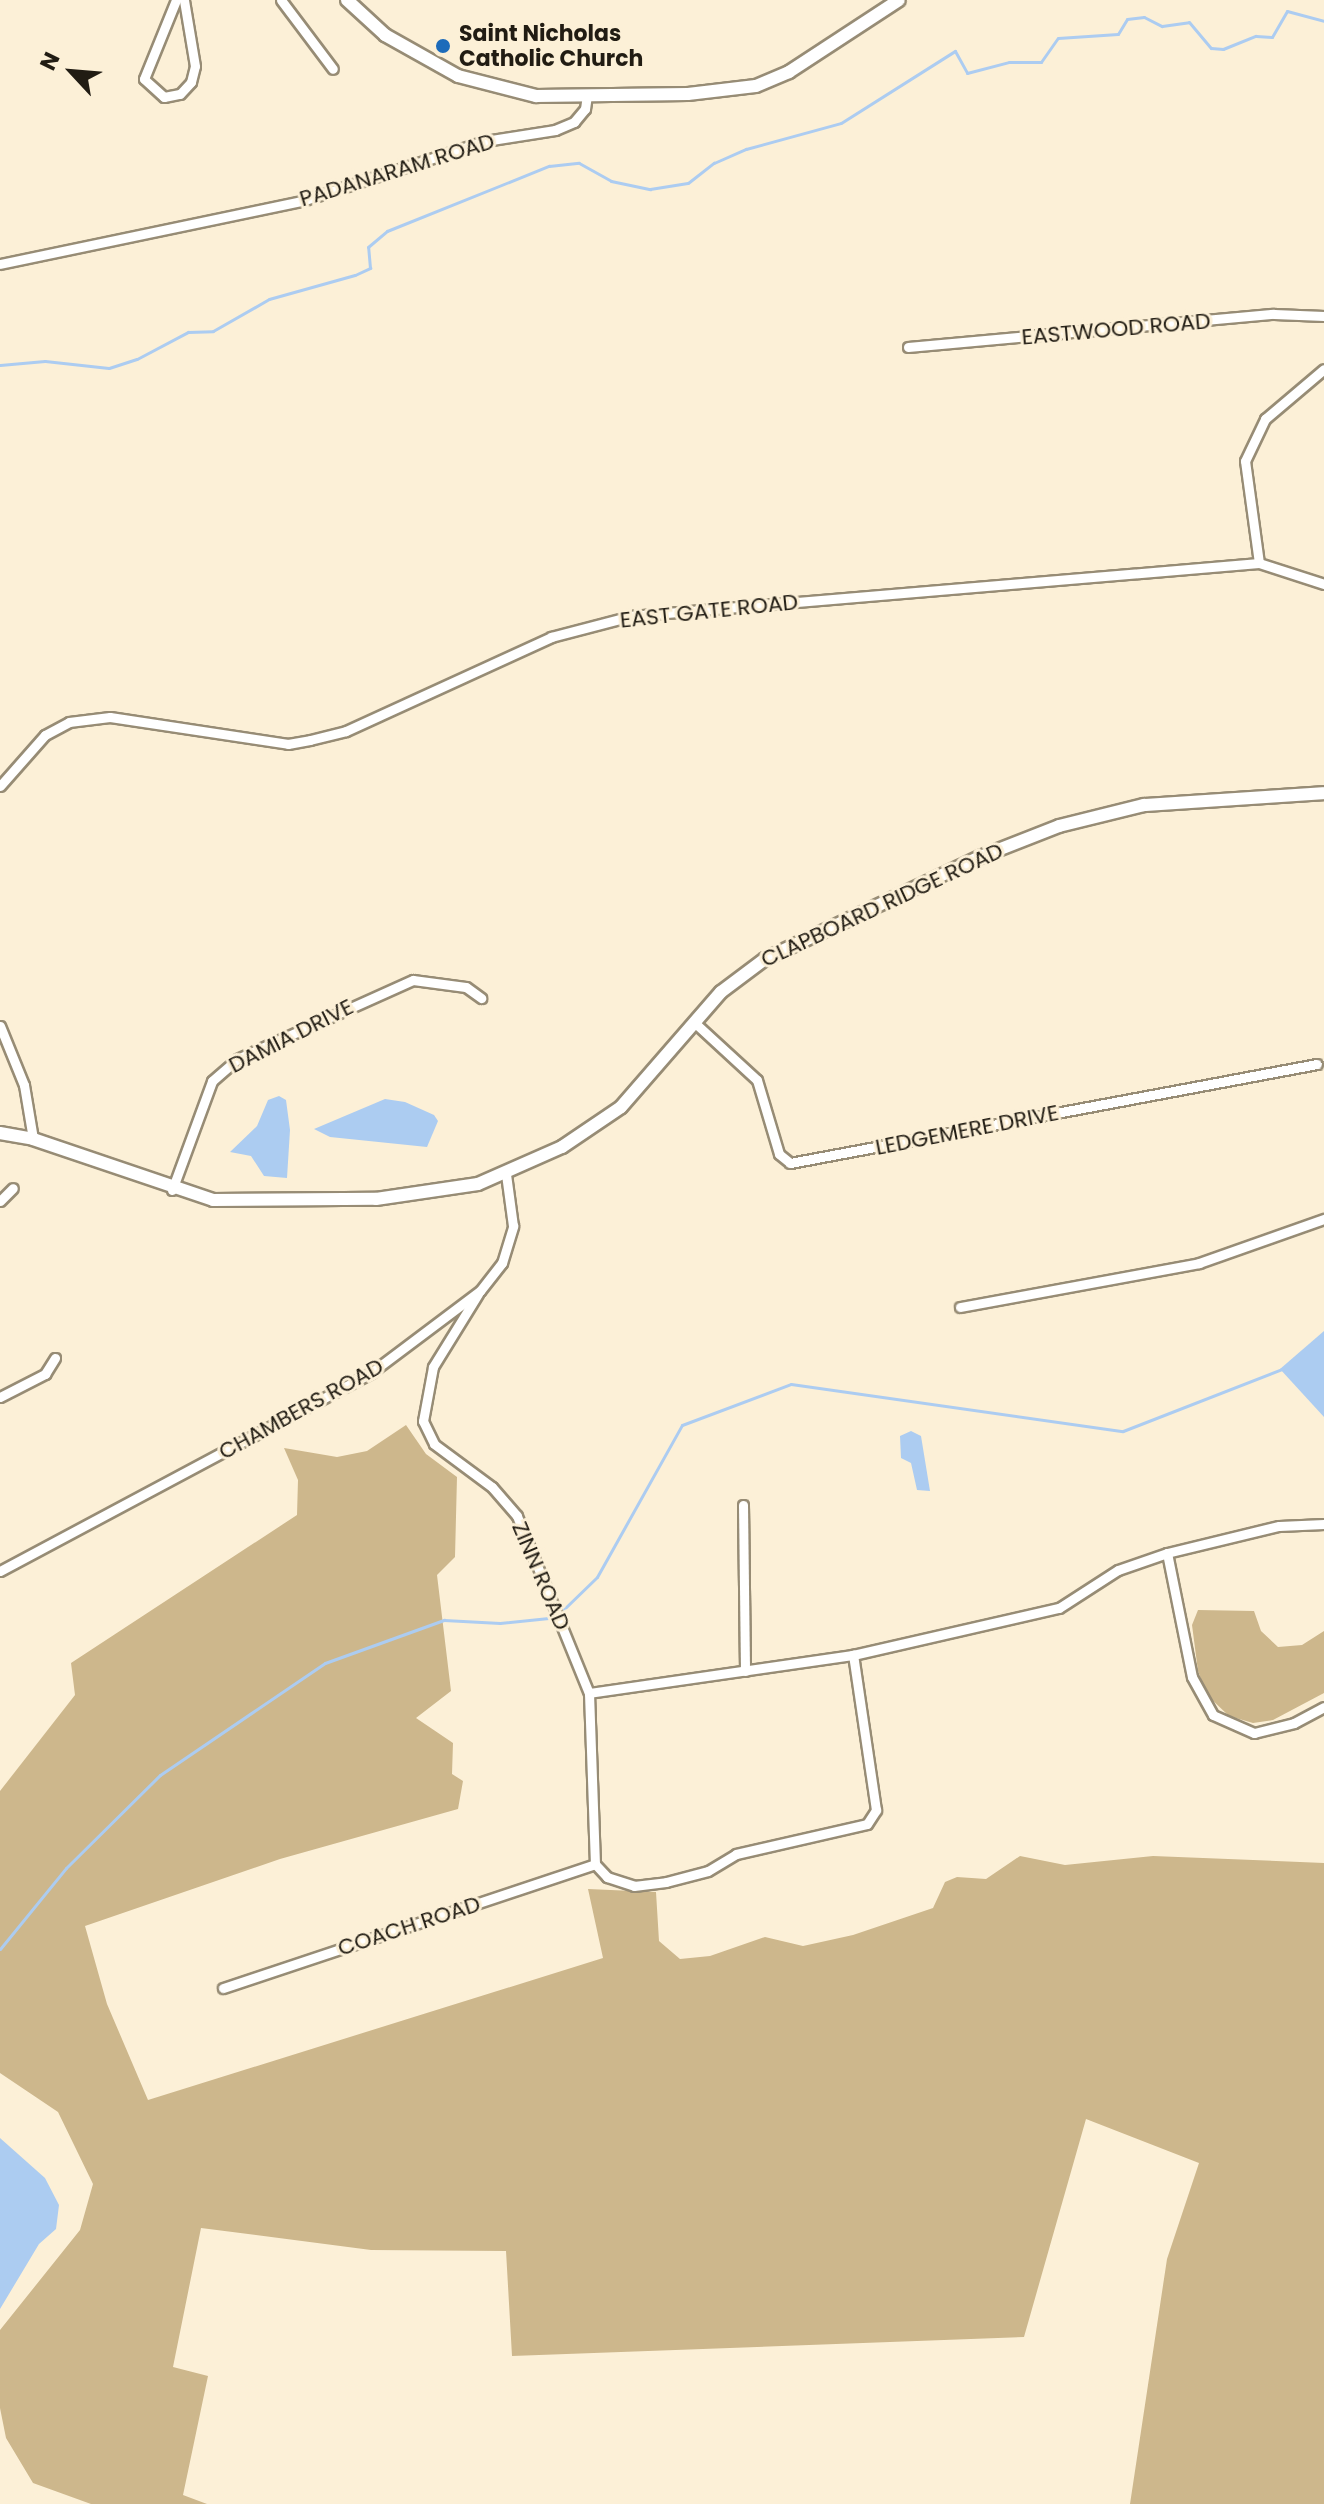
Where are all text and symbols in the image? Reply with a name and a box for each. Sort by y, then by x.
place label: Saint Nicholas Catholic Church [459,20,643,72]
north arrow [32,32,112,112]
marker: Saint Nicholas Catholic Church [434,37,452,55]
text: N [32,47,68,75]
street label: PADANARAM ROAD [296,128,498,212]
street label: EASTWOOD ROAD [1020,308,1212,350]
street label: EAST GATE ROAD [619,589,799,633]
street label: CLAPBOARD RIDGE ROAD [757,837,1007,973]
street label: DAMIA DRIVE [224,993,358,1079]
street label: LEDGEMERE DRIVE [873,1099,1061,1161]
street label: CHAMBERS ROAD [214,1353,388,1465]
street label: ZINN ROAD [506,1518,576,1634]
street label: COACH ROAD [334,1891,484,1961]

